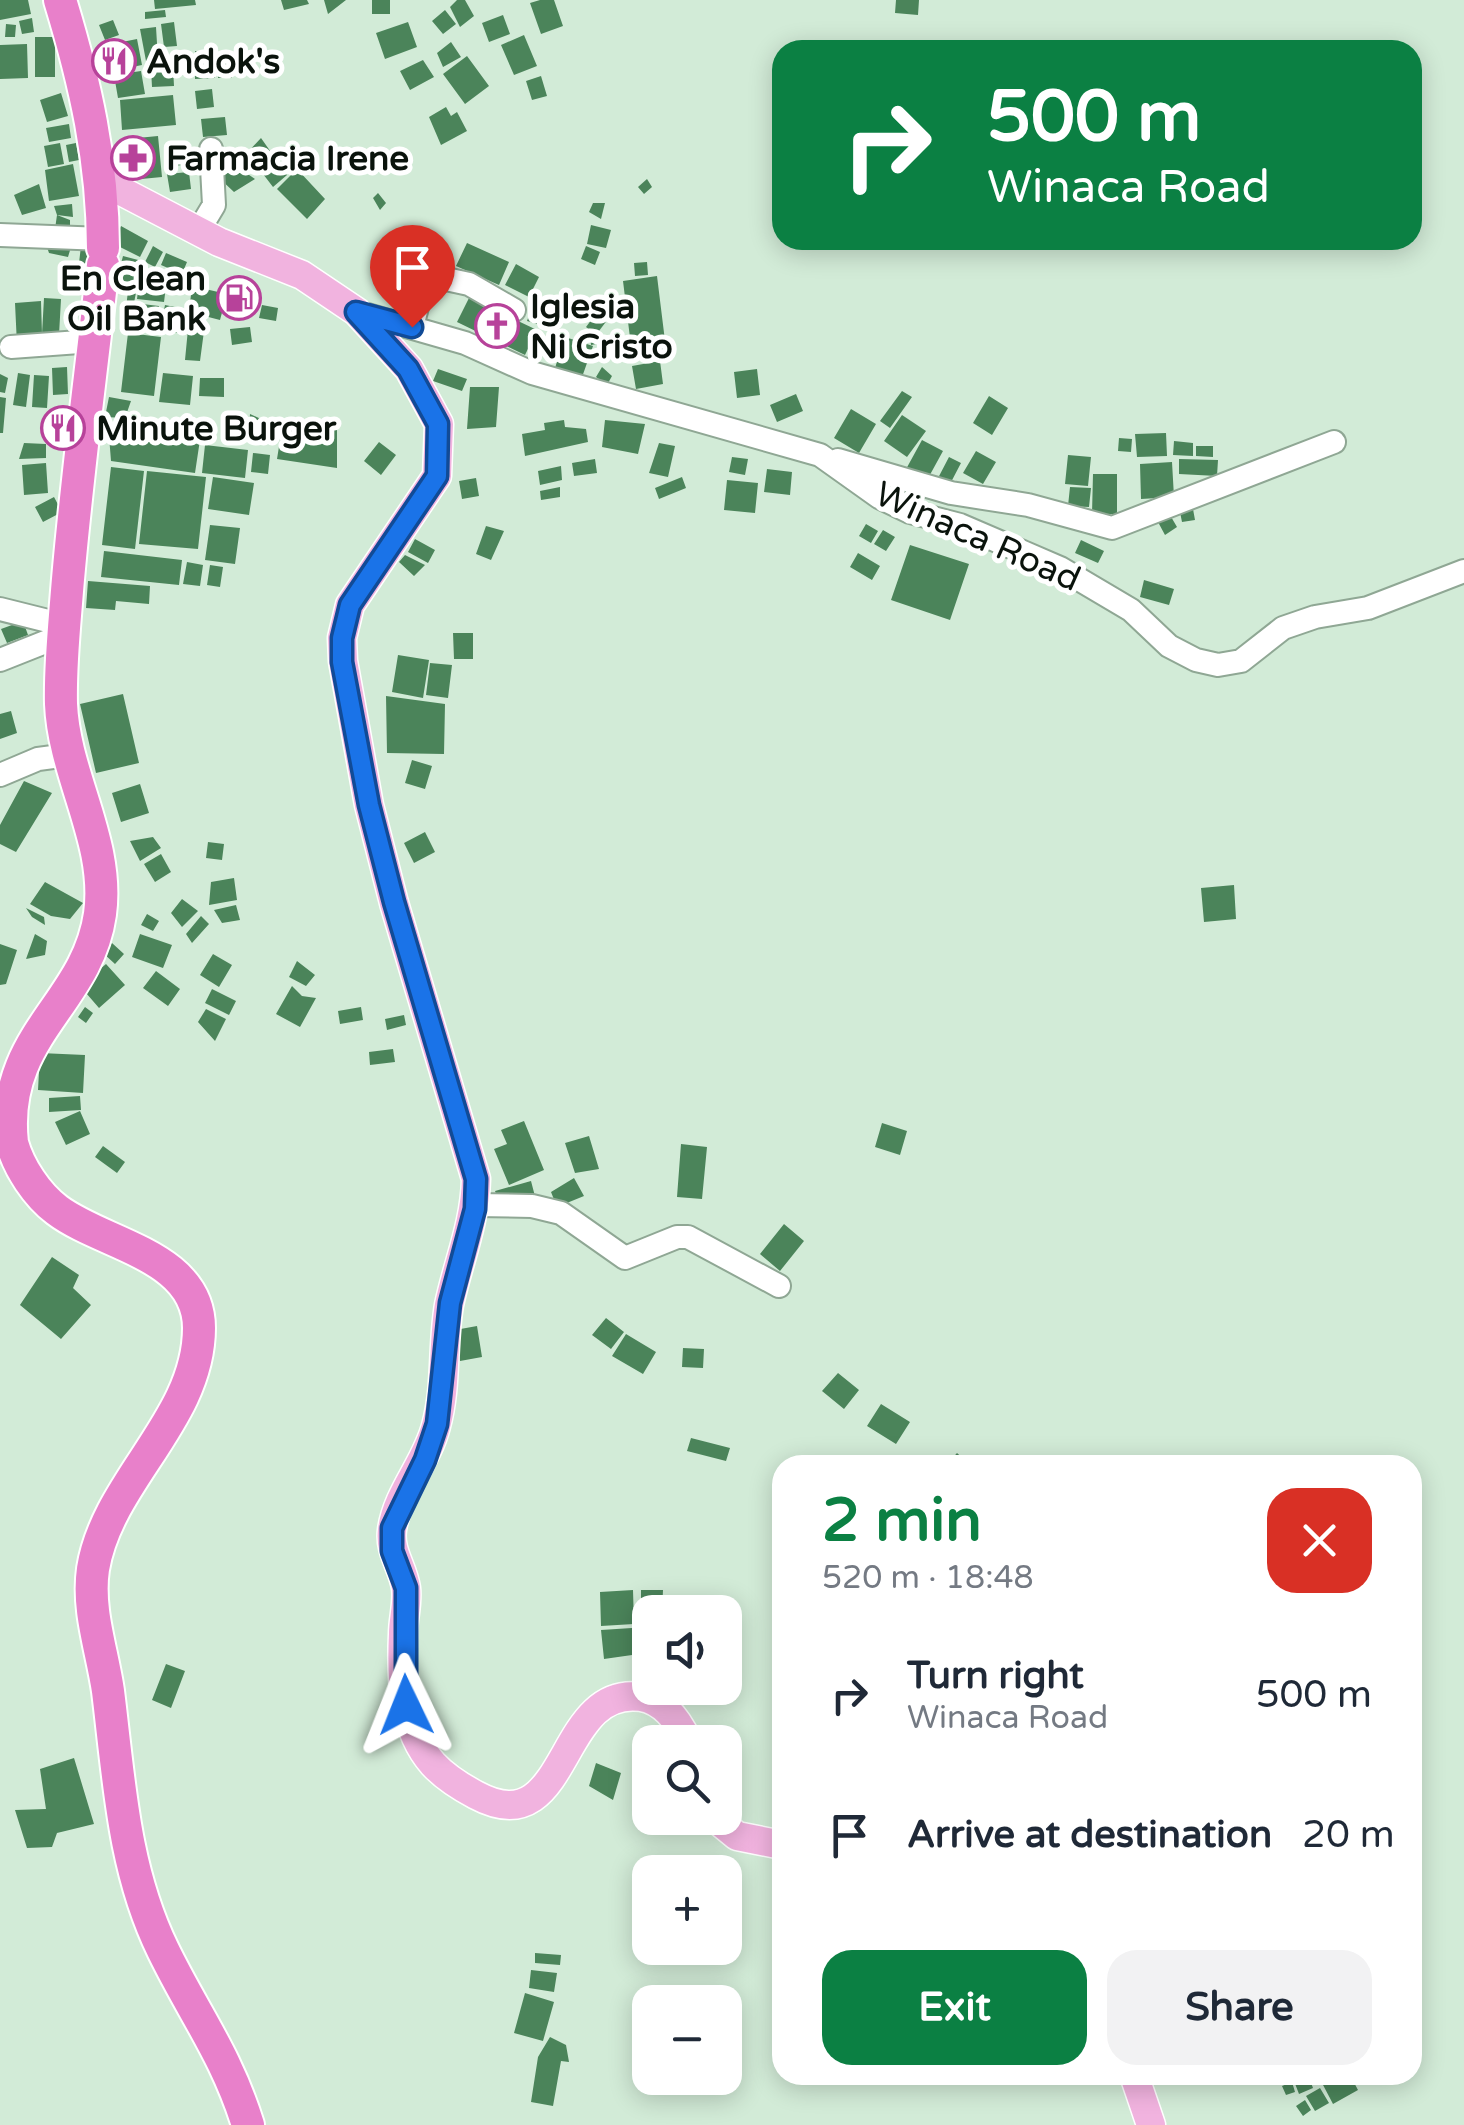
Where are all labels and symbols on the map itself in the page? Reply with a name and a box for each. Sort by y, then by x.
restaurant icon: Andok's [91,38,137,84]
place label: Andok's [146,41,280,83]
pharmacy icon: Farmacia Irene [110,135,156,181]
place label: Farmacia Irene [166,138,409,180]
pin [370,225,455,328]
place label: En Clean Oil Bank [60,258,206,340]
fuel station icon: En Clean Oil Bank [216,275,262,321]
place label: Iglesia Ni Cristo [530,286,673,368]
church icon: Iglesia Ni Cristo [474,303,520,349]
restaurant icon: Minute Burger [40,405,86,451]
place label: Minute Burger [96,408,337,450]
street label: Winaca Road [869,473,1087,601]
position arrow [354,1653,458,1757]

